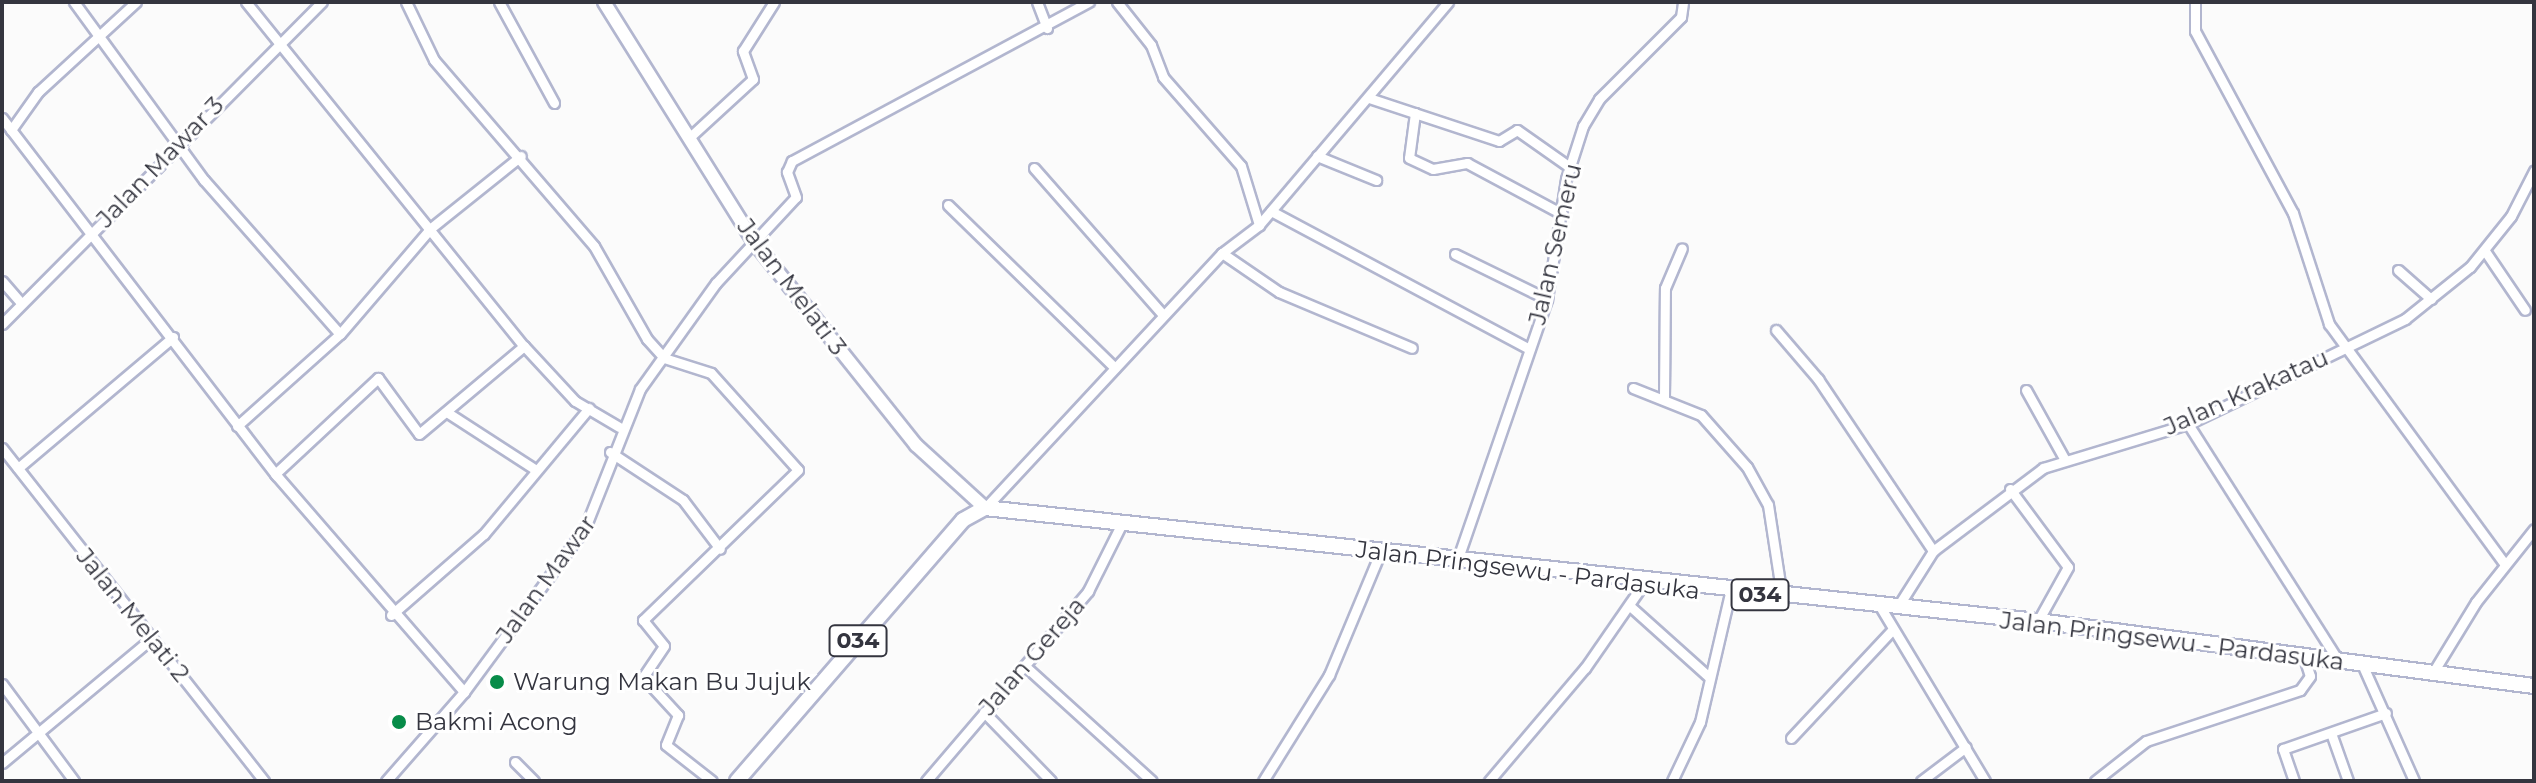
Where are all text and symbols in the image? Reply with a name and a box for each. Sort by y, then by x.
street label: Jalan Mawar 3 [90,91,230,233]
street label: Jalan Semeru [1522,161,1588,327]
street label: Jalan Melati 3 [731,213,853,361]
street label: Jalan Krakatau [2159,343,2333,441]
street label: Jalan Mawar [490,510,602,648]
street label: Jalan Pringsewu - Pardasuka [1354,535,1702,605]
street label: Jalan Melati 2 [70,542,196,688]
road number: 034 [1730,577,1790,613]
street label: Jalan Gereja [973,591,1091,721]
street label: Jalan Pringsewu - Pardasuka [1998,606,2346,676]
road number: 034 [828,623,888,659]
place label: Warung Makan Bu Jujuk [513,668,811,696]
marker: Warung Makan Bu Jujuk [488,673,506,691]
place label: Bakmi Acong [415,708,578,736]
marker: Bakmi Acong [390,713,408,731]

